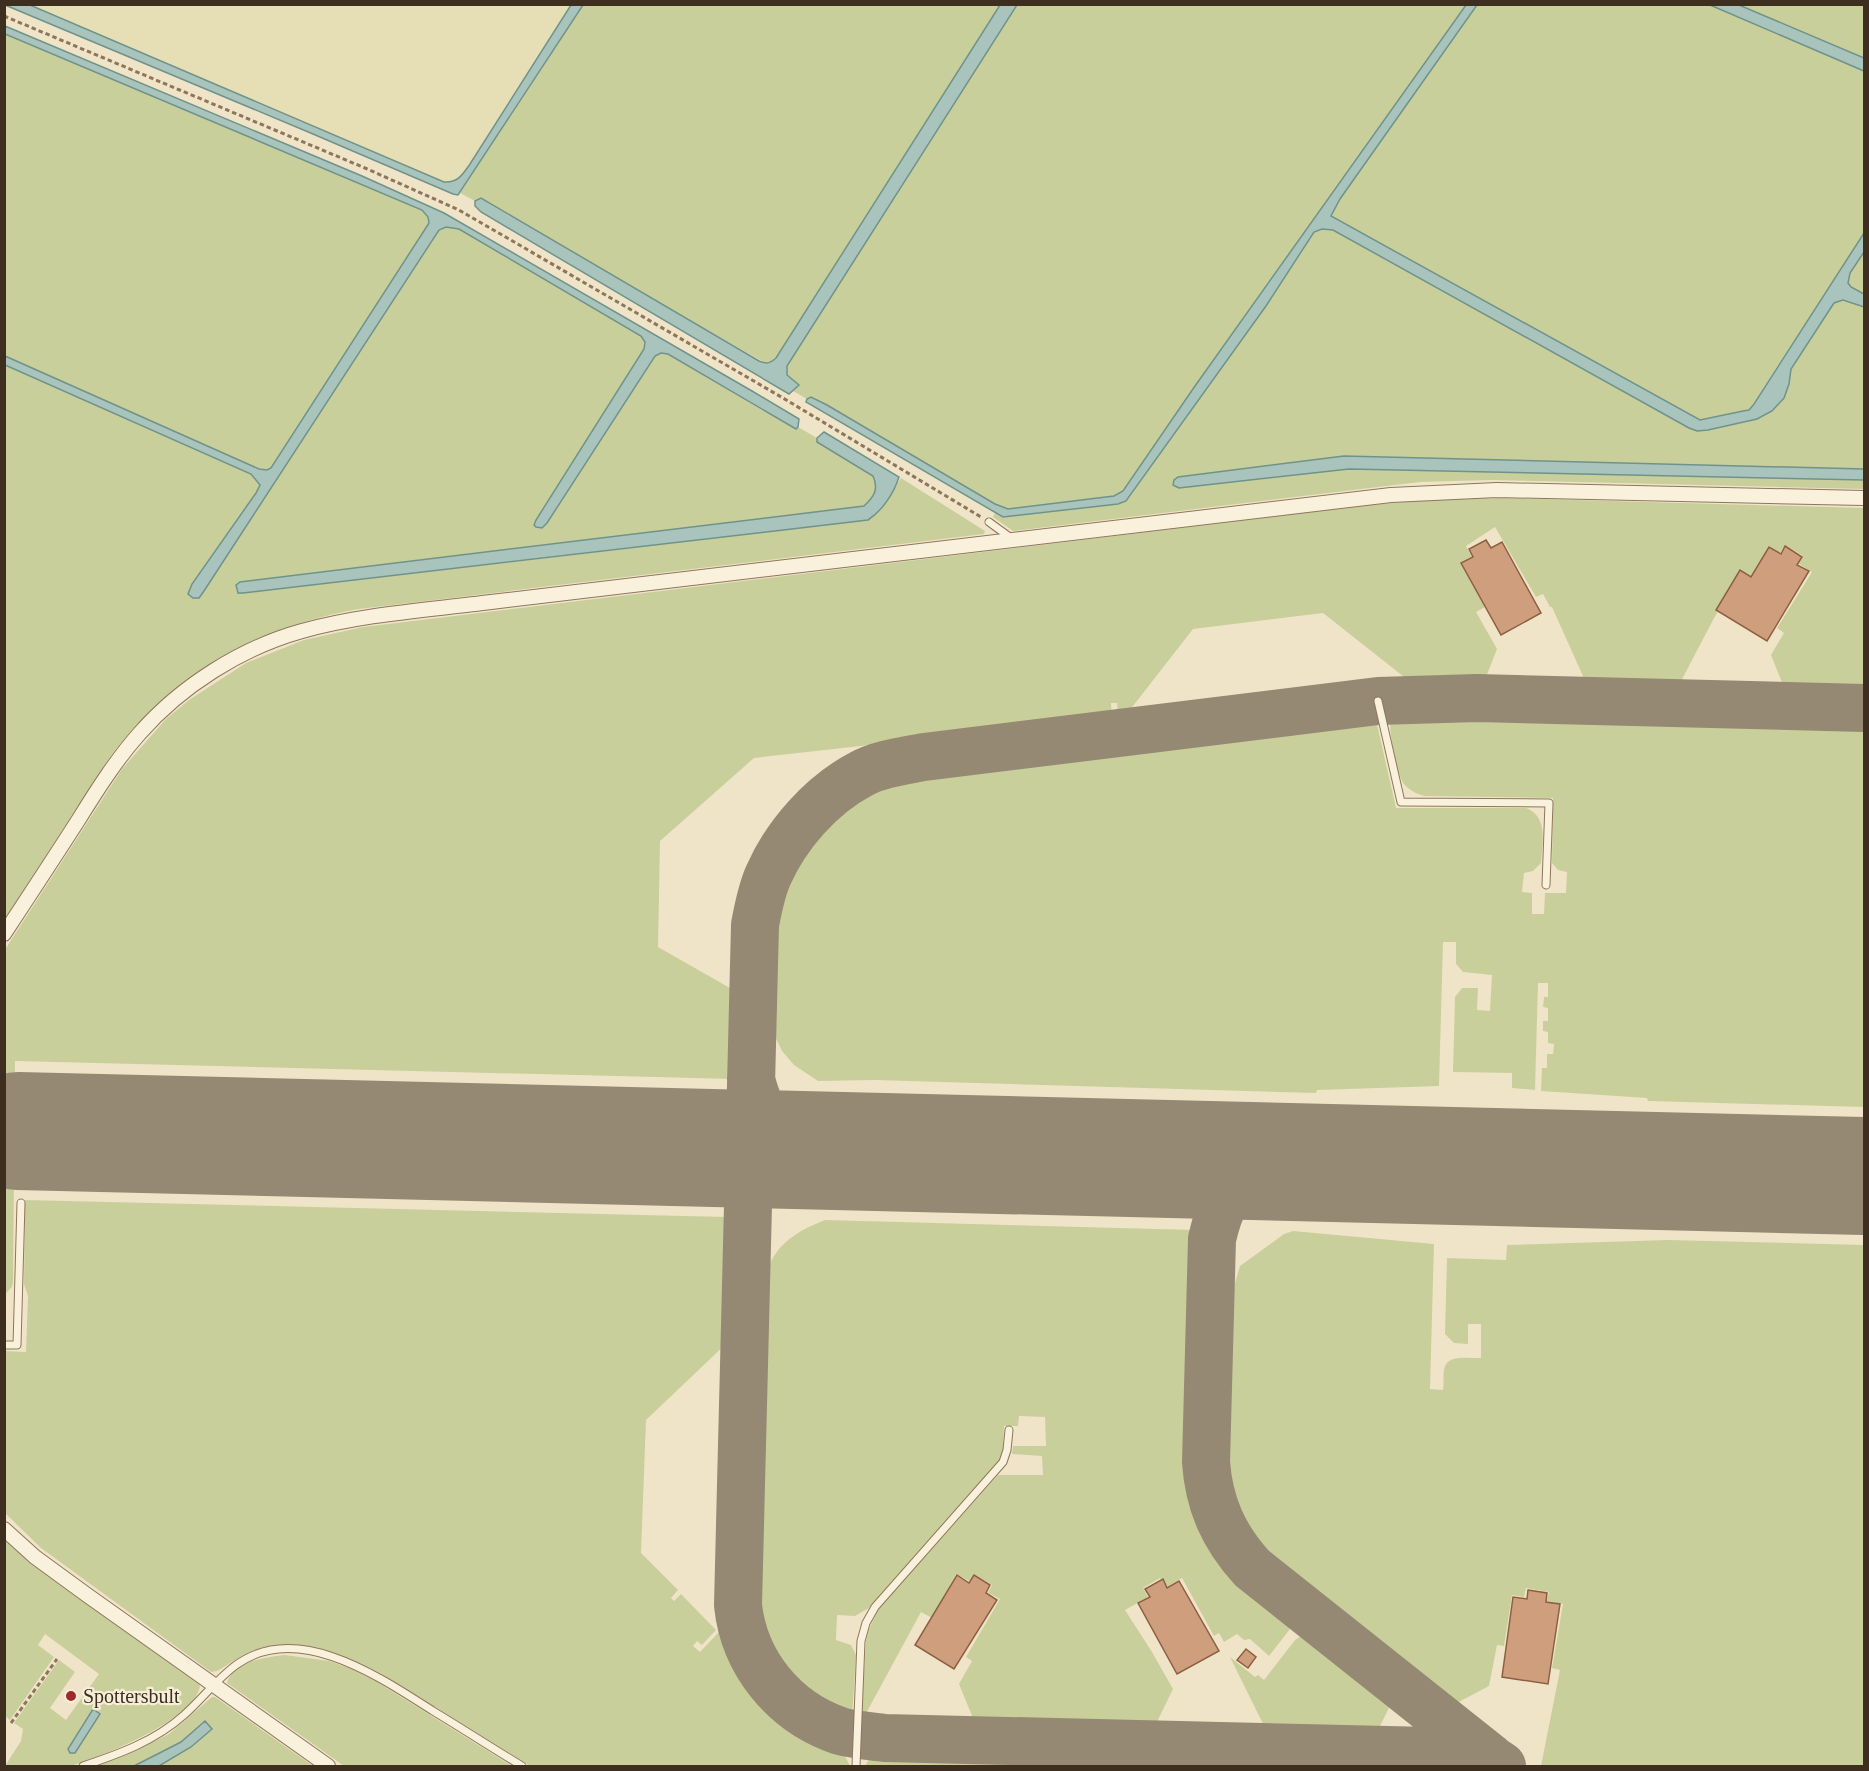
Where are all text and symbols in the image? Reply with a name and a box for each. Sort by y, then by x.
place label: Spottersbult [83,1685,180,1708]
marker: Spottersbult [64,1689,78,1703]

